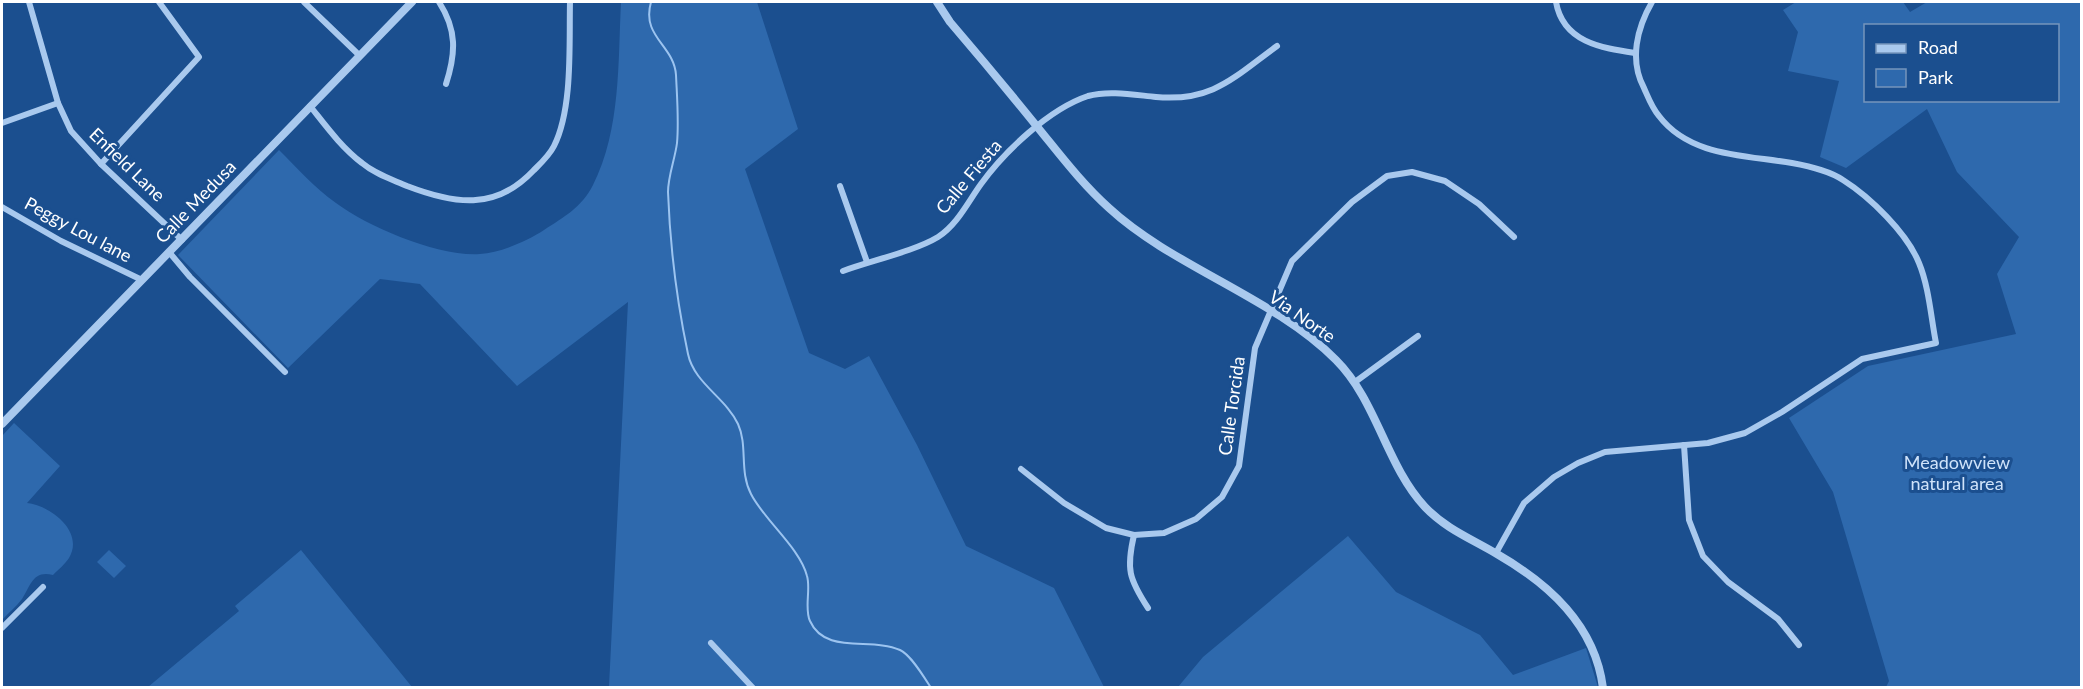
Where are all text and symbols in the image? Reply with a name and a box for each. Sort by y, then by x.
legend [1864,24,2059,102]
text: Road [1918,36,1958,58]
text: Park [1918,66,1954,88]
street label: Enfield Lane [85,123,170,206]
street label: Calle Fiesta [931,135,1006,218]
street label: Calle Medusa [150,155,240,247]
street label: Peggy Lou lane [21,192,136,267]
street label: Via Norte [1265,285,1340,347]
street label: Calle Torcida [1213,355,1249,457]
park label: Meadowview natural area [1904,451,2010,494]

